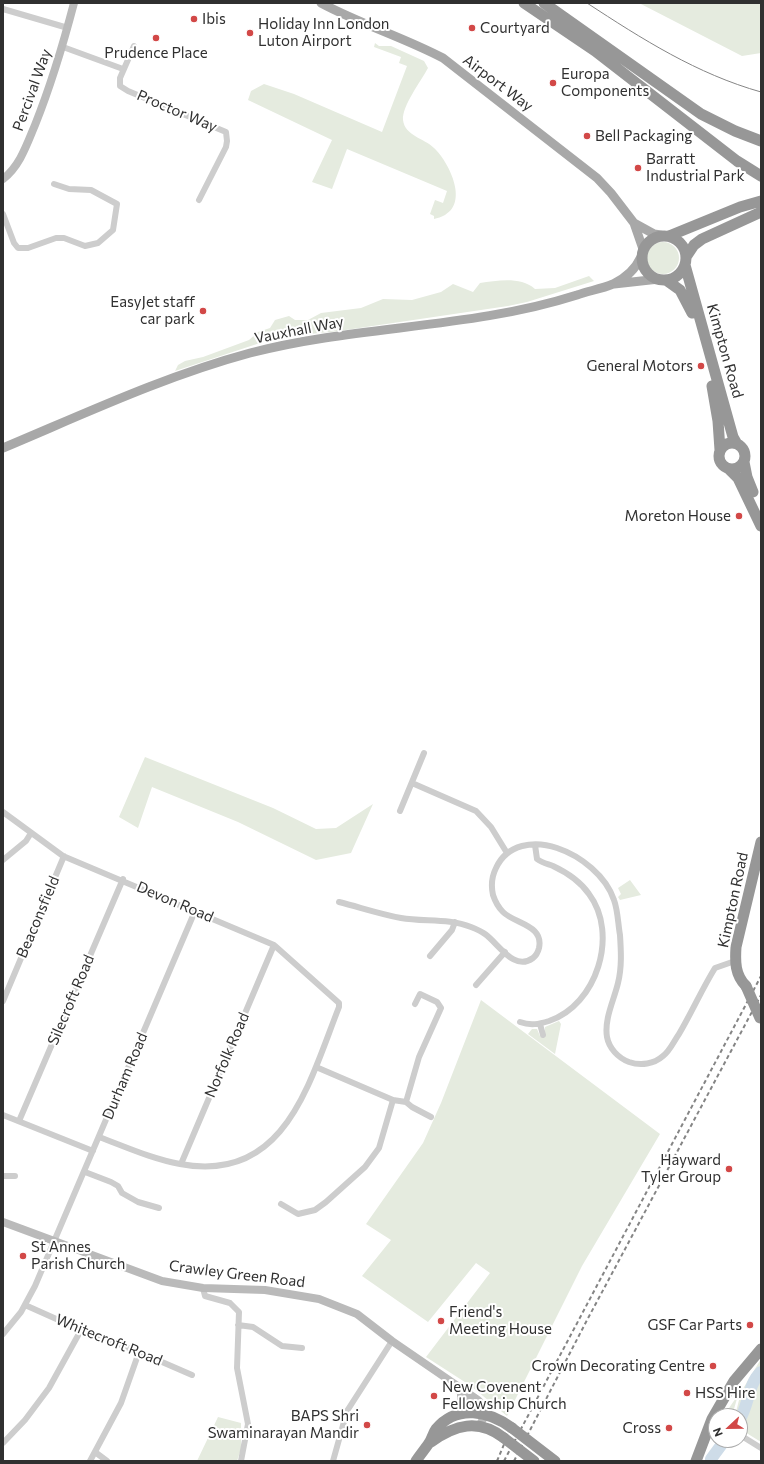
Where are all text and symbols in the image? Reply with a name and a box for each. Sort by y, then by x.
place label: Ibis [202,10,226,28]
marker: Ibis [189,14,199,24]
place label: Holiday Inn London Luton Airport [258,15,389,50]
place label: Courtyard [480,19,550,37]
marker: Courtyard [467,23,477,33]
marker: Holiday Inn London Luton Airport [245,28,255,38]
marker: Prudence Place [151,33,161,43]
place label: Prudence Place [104,44,208,62]
street label: Percival Way [9,46,55,134]
street label: Airport Way [459,51,537,115]
place label: Europa Components [561,65,649,100]
marker: Europa Components [548,78,558,88]
street label: Proctor Way [134,86,220,136]
place label: Bell Packaging [595,127,692,145]
marker: Bell Packaging [582,131,592,141]
place label: Barratt Industrial Park [646,150,745,185]
marker: Barratt Industrial Park [633,163,643,173]
place label: EasyJet staff car park [110,293,195,328]
street label: Kimpton Road [703,302,747,400]
marker: EasyJet staff car park [198,306,208,316]
street label: Vauxhall Way [253,313,345,347]
place label: General Motors [586,357,693,375]
marker: General Motors [696,361,706,371]
place label: Moreton House [624,507,731,525]
marker: Moreton House [734,511,744,521]
street label: Kimpton Road [714,851,752,949]
street label: Beaconsfield [13,873,63,961]
street label: Devon Road [134,878,216,926]
street label: Silecroft Road [44,952,98,1048]
street label: Norfolk Road [201,1010,253,1100]
street label: Durham Road [99,1030,151,1122]
place label: Hayward Tyler Group [641,1151,721,1186]
marker: Hayward Tyler Group [724,1164,734,1174]
place label: St Annes Parish Church [31,1238,125,1273]
marker: St Annes Parish Church [18,1251,28,1261]
street label: Crawley Green Road [168,1257,306,1291]
place label: Friend's Meeting House [449,1303,552,1338]
street label: Whitecroft Road [53,1310,165,1370]
marker: Friend's Meeting House [436,1316,446,1326]
place label: GSF Car Parts [648,1316,742,1334]
marker: GSF Car Parts [745,1320,755,1330]
place label: Crown Decorating Centre [532,1357,705,1375]
marker: Crown Decorating Centre [708,1361,718,1371]
place label: New Covenent Fellowship Church [442,1378,566,1413]
place label: HSS Hire [695,1384,755,1402]
marker: HSS Hire [682,1388,692,1398]
marker: New Covenent Fellowship Church [429,1391,439,1401]
place label: BAPS Shri Swaminarayan Mandir [208,1407,359,1442]
north arrow [708,1408,748,1448]
place label: Cross [623,1419,661,1437]
marker: BAPS Shri Swaminarayan Mandir [362,1420,372,1430]
marker: Cross [664,1423,674,1433]
text: N [710,1426,725,1439]

